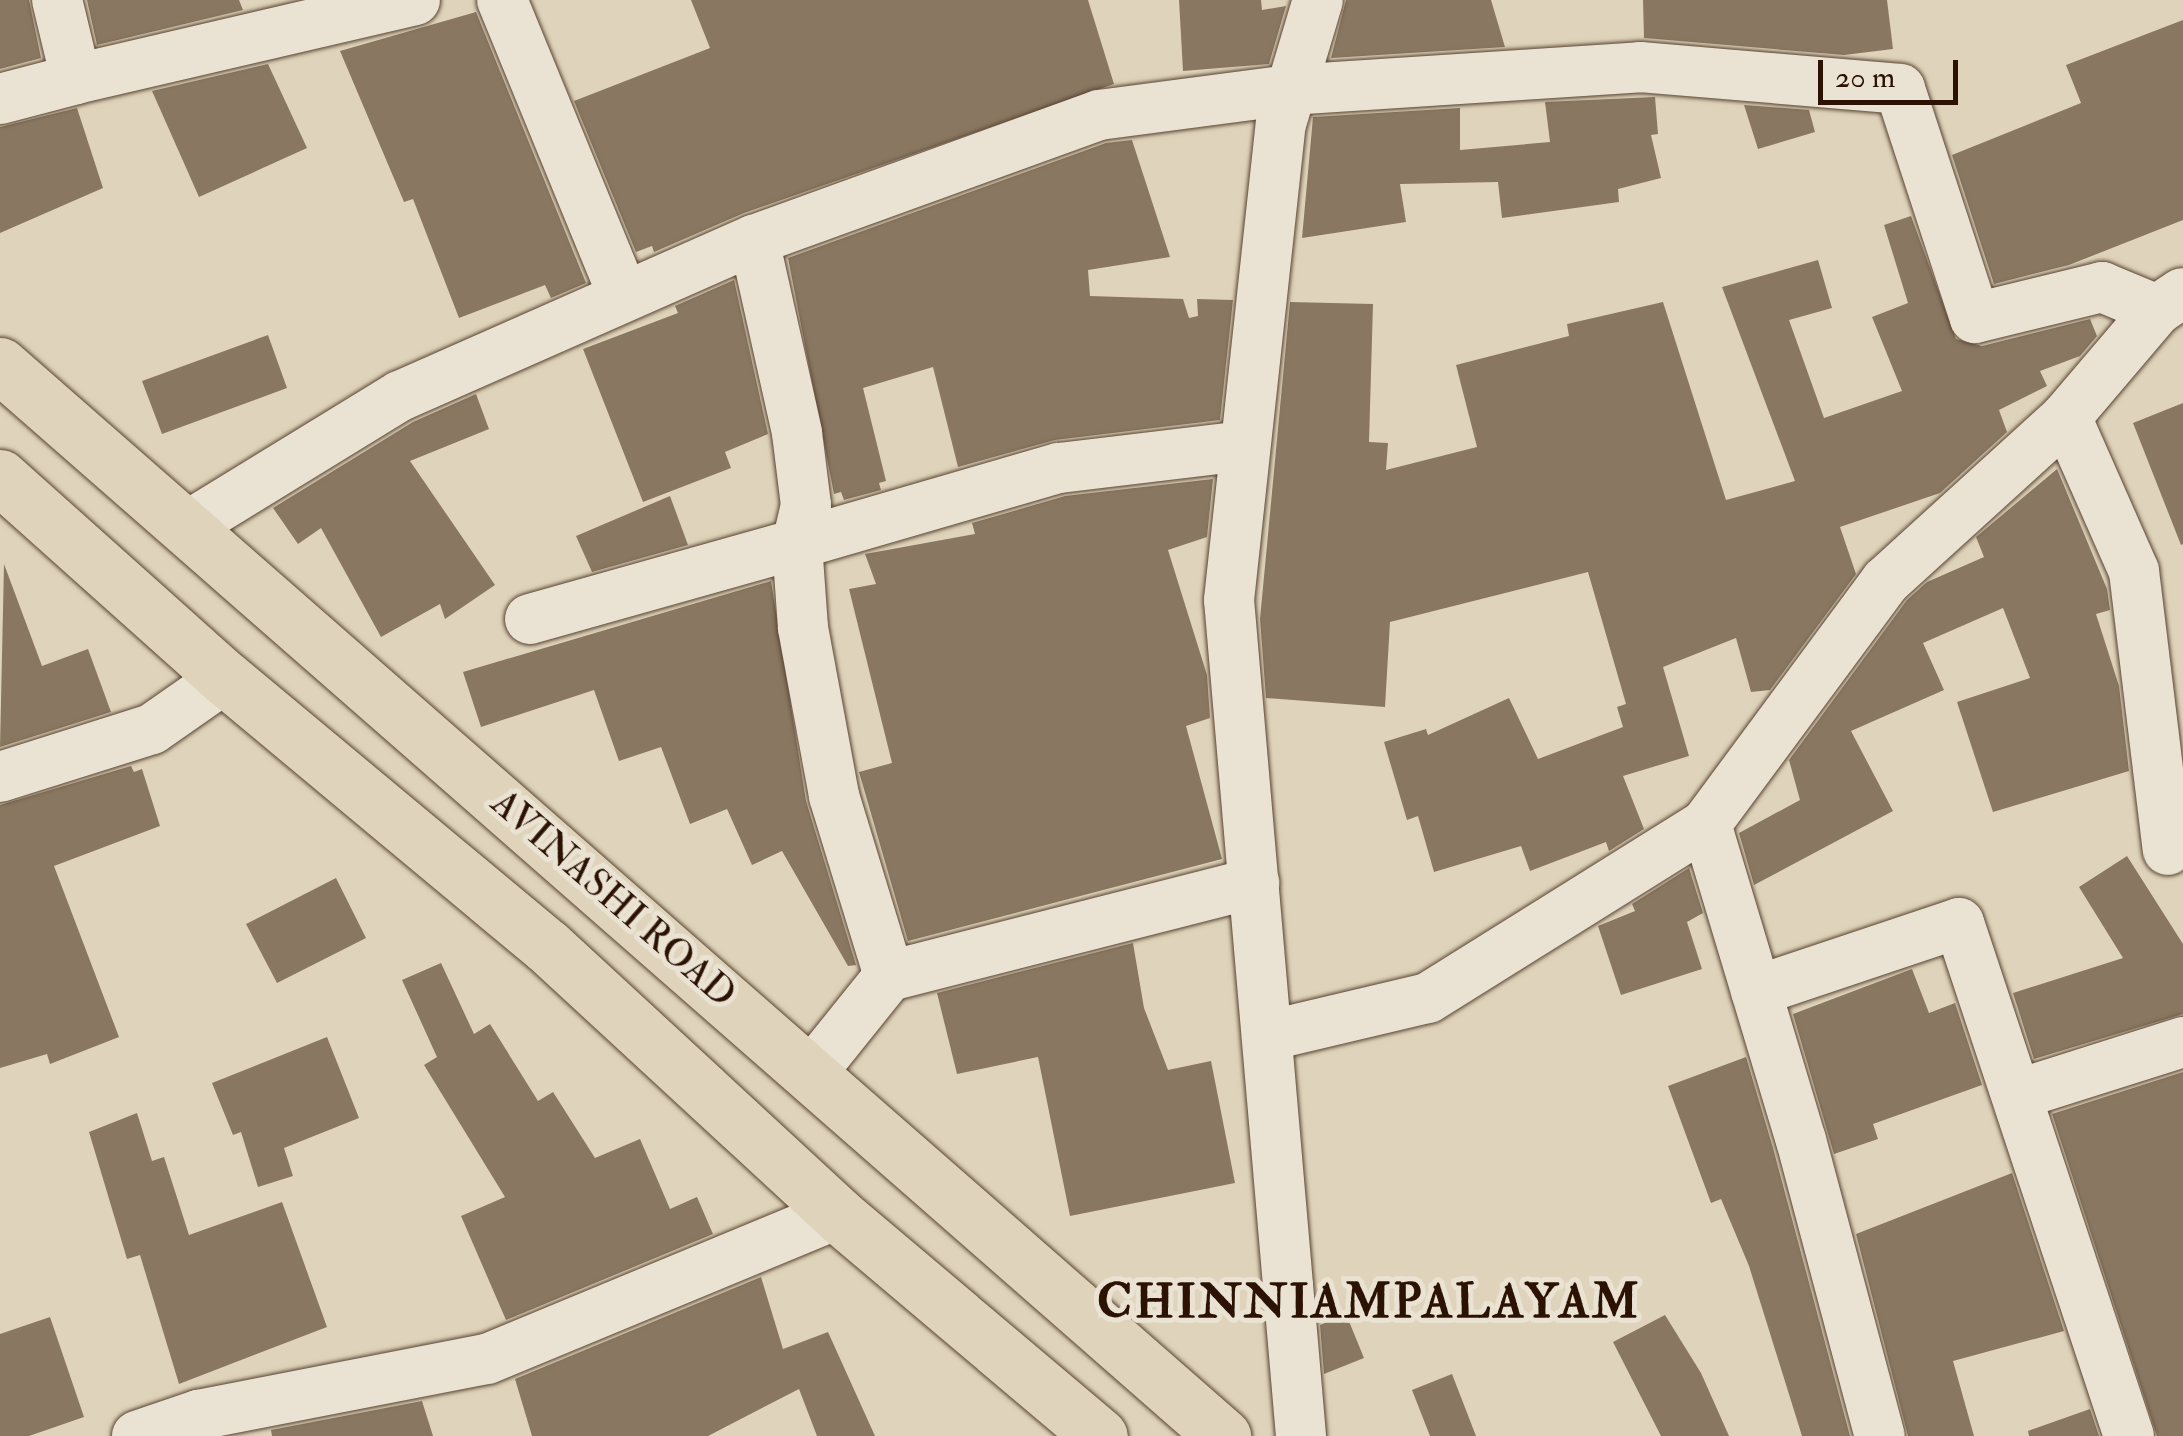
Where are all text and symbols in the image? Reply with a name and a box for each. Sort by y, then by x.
scale bar [1823,40,1963,102]
text: 20 m [1835,59,1895,96]
street label: AVINASHI ROAD [481,780,745,1018]
district label: CHINNIAMPALAYAM [1097,1274,1641,1332]

